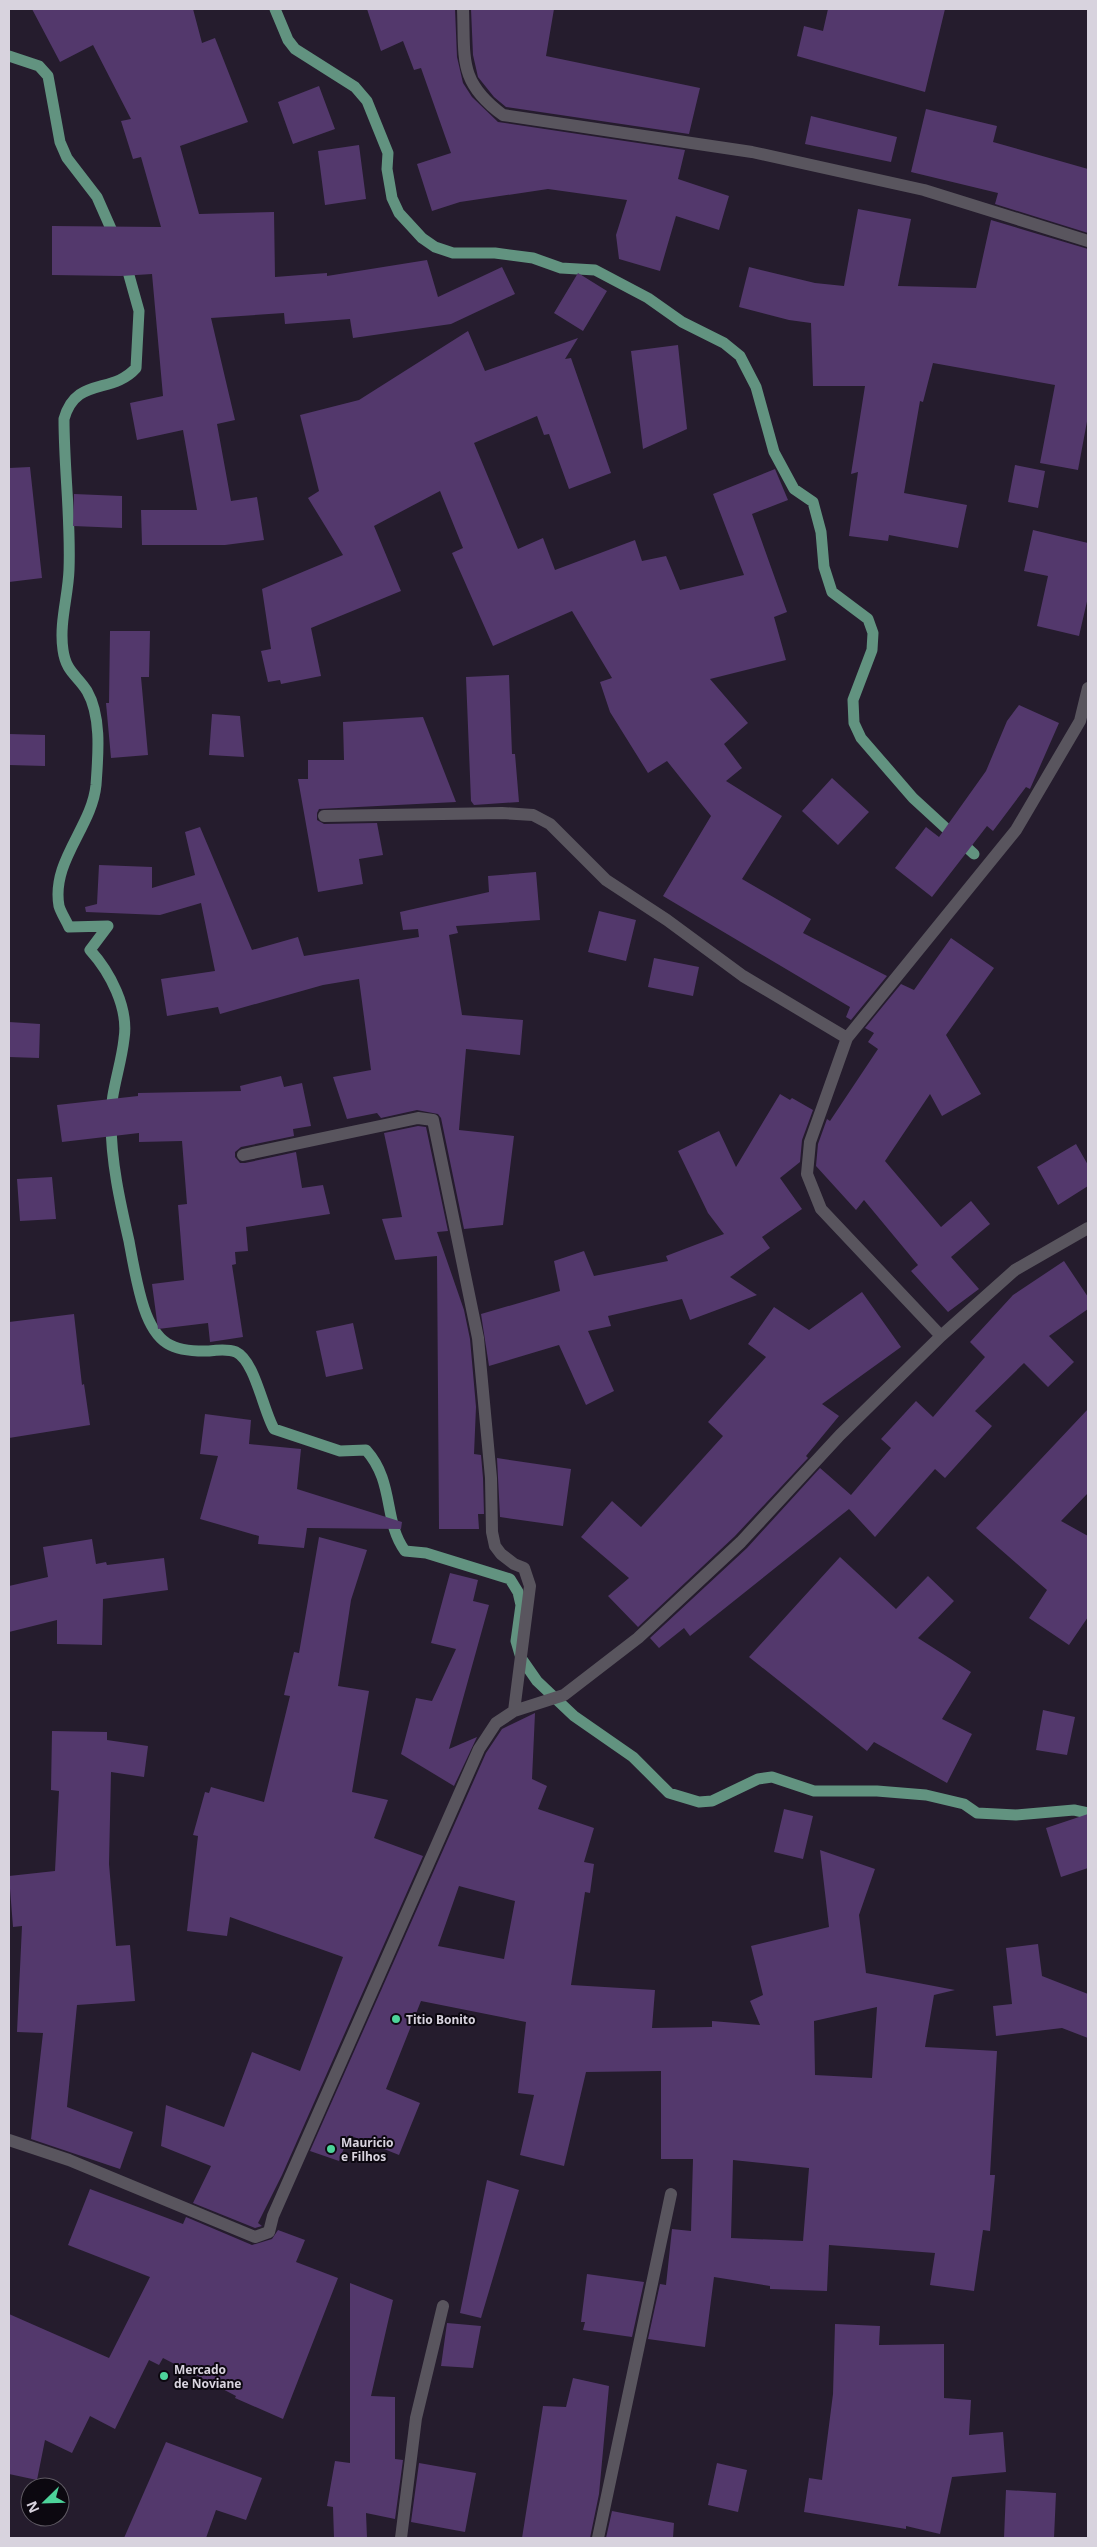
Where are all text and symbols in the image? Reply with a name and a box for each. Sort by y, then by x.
place label: Titio Bonito [406,2011,476,2028]
marker: Titio Bonito [390,2013,402,2025]
place label: Mauricio e Filhos [341,2134,394,2165]
marker: Mauricio e Filhos [325,2143,337,2155]
place label: Mercado de Noviane [174,2361,241,2392]
marker: Mercado de Noviane [158,2370,170,2382]
north arrow [20,2477,70,2527]
text: N [22,2498,44,2516]

